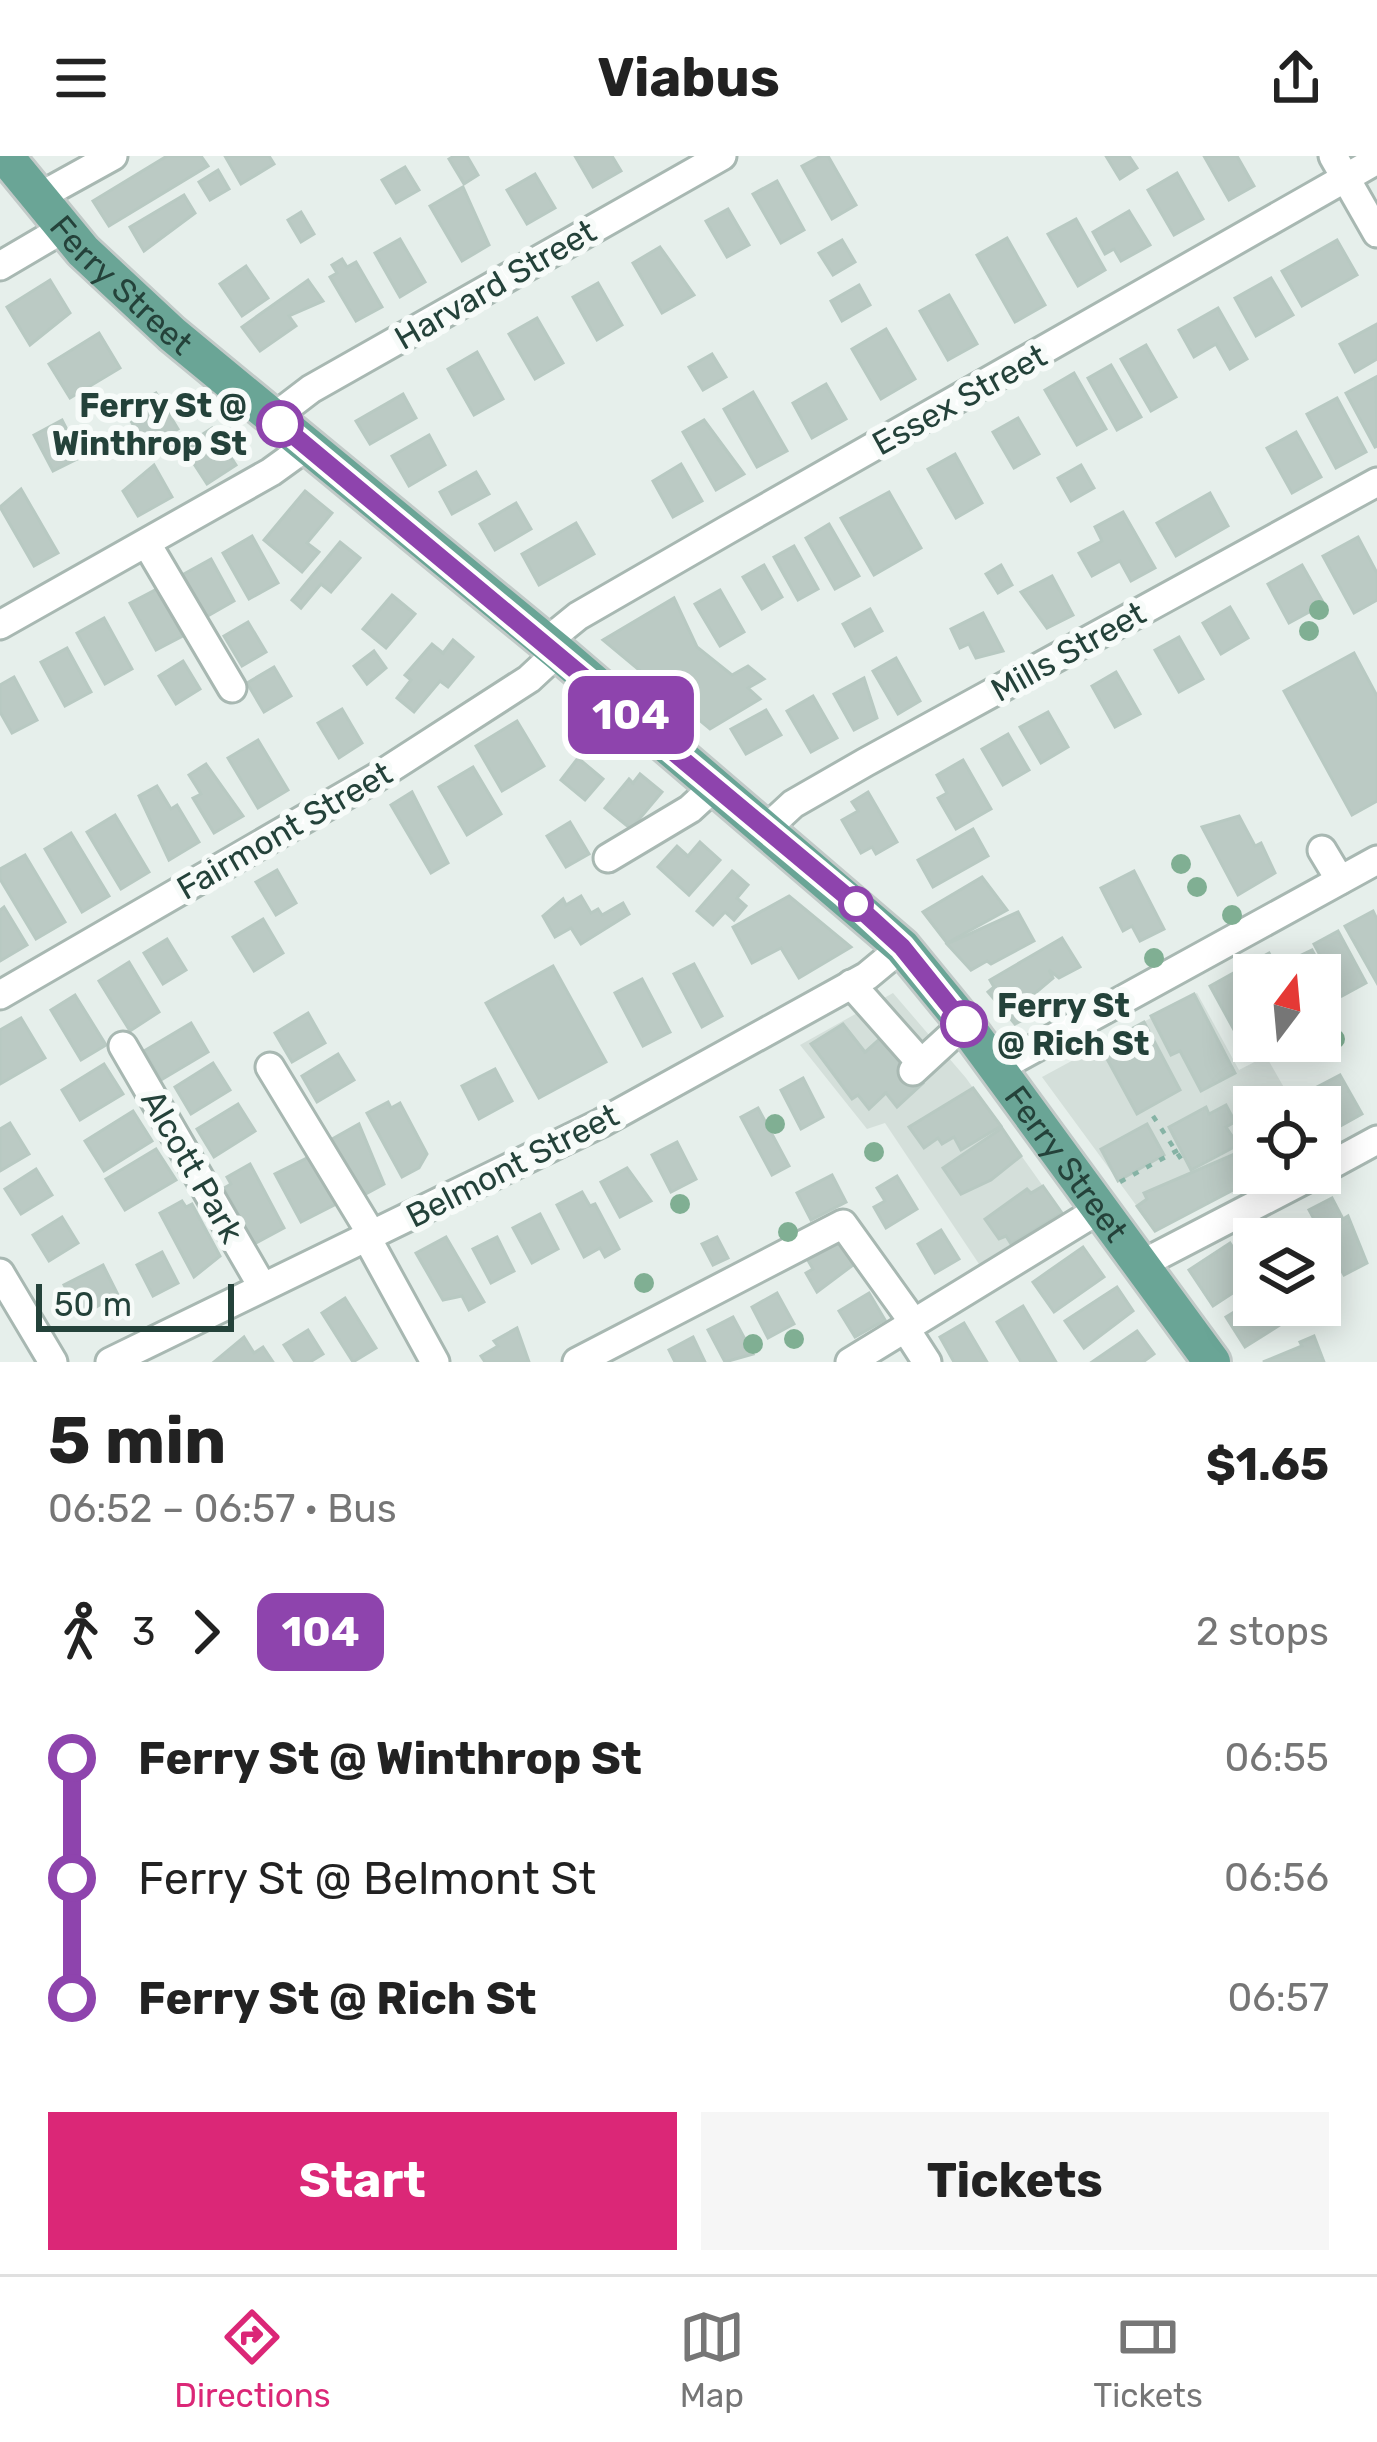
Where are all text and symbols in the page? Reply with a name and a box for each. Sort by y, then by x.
icon: menu [48,45,114,111]
icon: share [1263,45,1329,111]
text: Viabus [597,46,780,110]
street label: Ferry Street [42,208,200,363]
street label: Harvard Street [388,211,603,358]
street label: Essex Street [865,336,1053,463]
place label: Ferry St @ Winthrop St [52,386,247,463]
marker: Ferry St @ Winthrop St [258,402,302,446]
street label: Mills Street [984,593,1152,710]
line badge: 104 [562,676,700,754]
text: 104 [592,690,670,740]
street label: Fairmont Street [170,753,399,908]
unlabelled marker [840,888,872,920]
north arrow [1233,954,1341,1062]
map controls [1233,954,1341,1326]
place label: Ferry St @ Rich St [997,986,1149,1063]
marker: Ferry St @ Rich St [942,1002,986,1046]
street label: Ferry Street [996,1078,1136,1249]
street label: Alcott Park [133,1083,252,1249]
button: locate [1233,1086,1341,1194]
street label: Belmont Street [400,1095,625,1236]
button: layers [1233,1218,1341,1326]
scale bar [36,1278,234,1331]
text: 50 m [54,1285,132,1324]
text: 5 min [48,1401,226,1480]
text: $1.65 [1206,1438,1329,1491]
text: 06:52 – 06:57 · Bus [48,1486,397,1532]
icon: walk [48,1599,114,1665]
icon: forward [173,1599,239,1665]
text: 104 [281,1607,360,1657]
text: 3 [132,1609,155,1655]
text: 2 stops [1196,1609,1329,1655]
text: Ferry St @ Winthrop St [138,1732,642,1785]
text: 06:55 [1224,1735,1329,1781]
text: Ferry St @ Belmont St [138,1852,596,1905]
text: 06:56 [1224,1855,1329,1901]
text: Ferry St @ Rich St [138,1972,537,2025]
text: 06:57 [1228,1975,1329,2021]
button: Start [48,2112,677,2250]
button: Tickets [701,2112,1329,2250]
tab: Directions [174,2304,330,2415]
tab: Map [679,2304,745,2415]
tab: Tickets [1093,2304,1203,2415]

